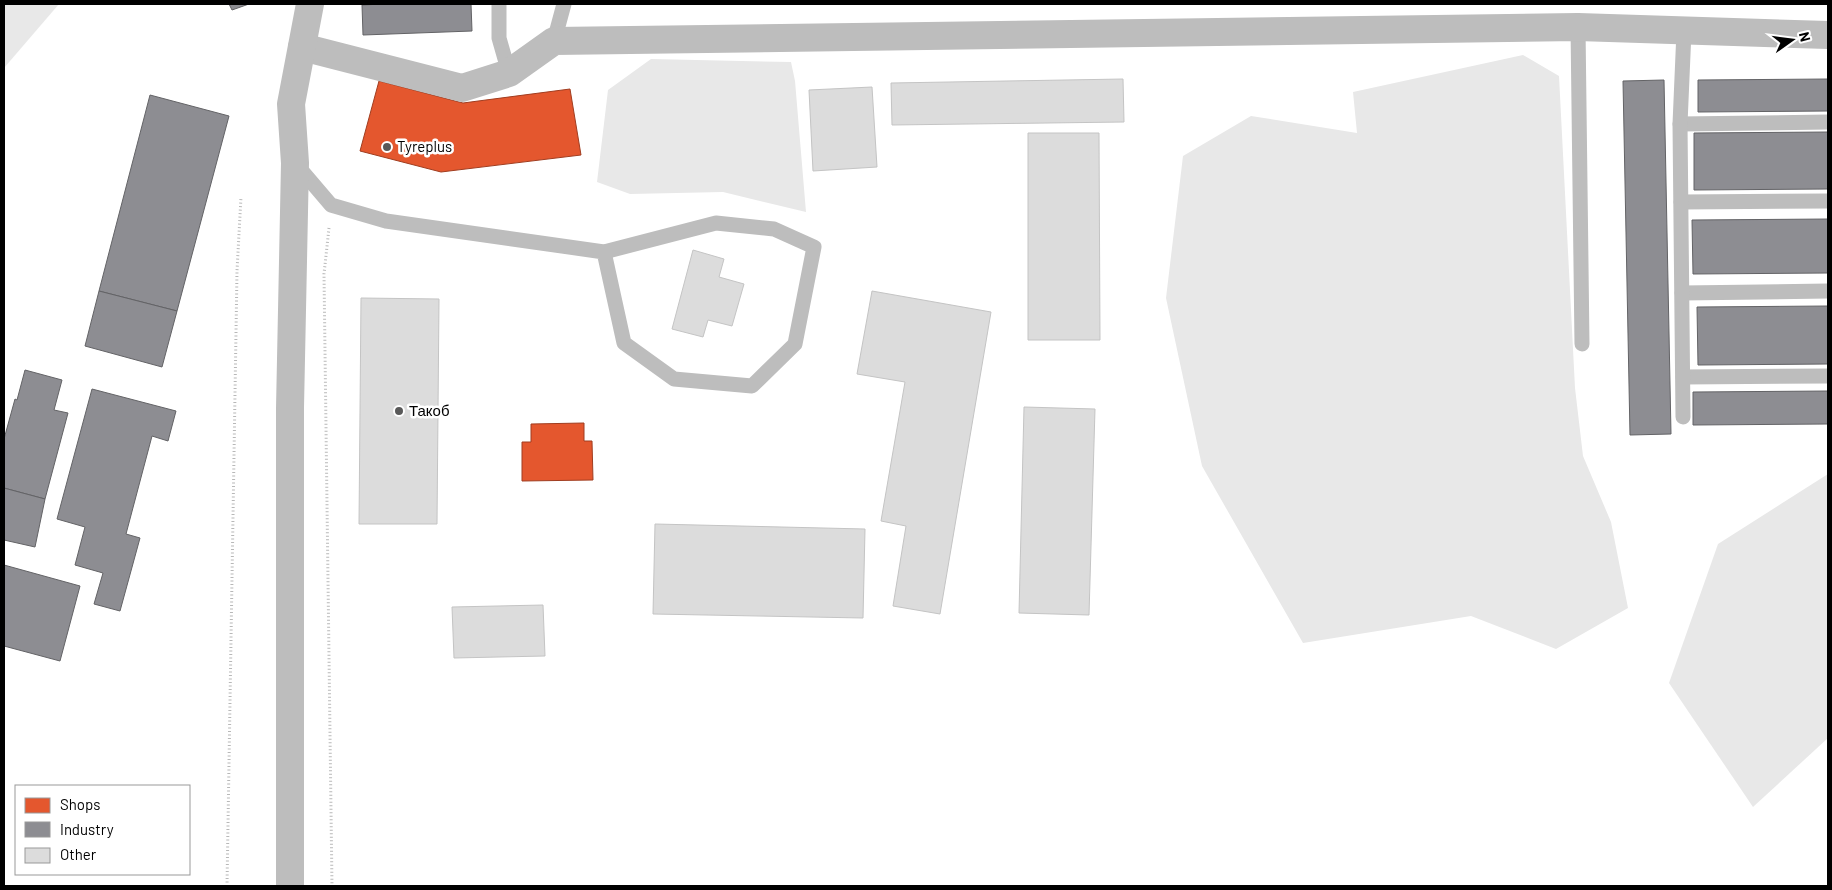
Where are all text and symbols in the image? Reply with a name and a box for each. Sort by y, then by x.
north arrow [1767,15,1817,65]
text: N [1796,30,1814,43]
place label: Tyreplus [397,137,452,155]
marker: Tyreplus [381,141,393,153]
place label: Такоб [409,401,450,419]
marker: Такоб [393,405,405,417]
legend [15,785,190,875]
text: Shops [60,795,100,813]
text: Industry [60,820,114,838]
text: Other [60,845,97,863]

